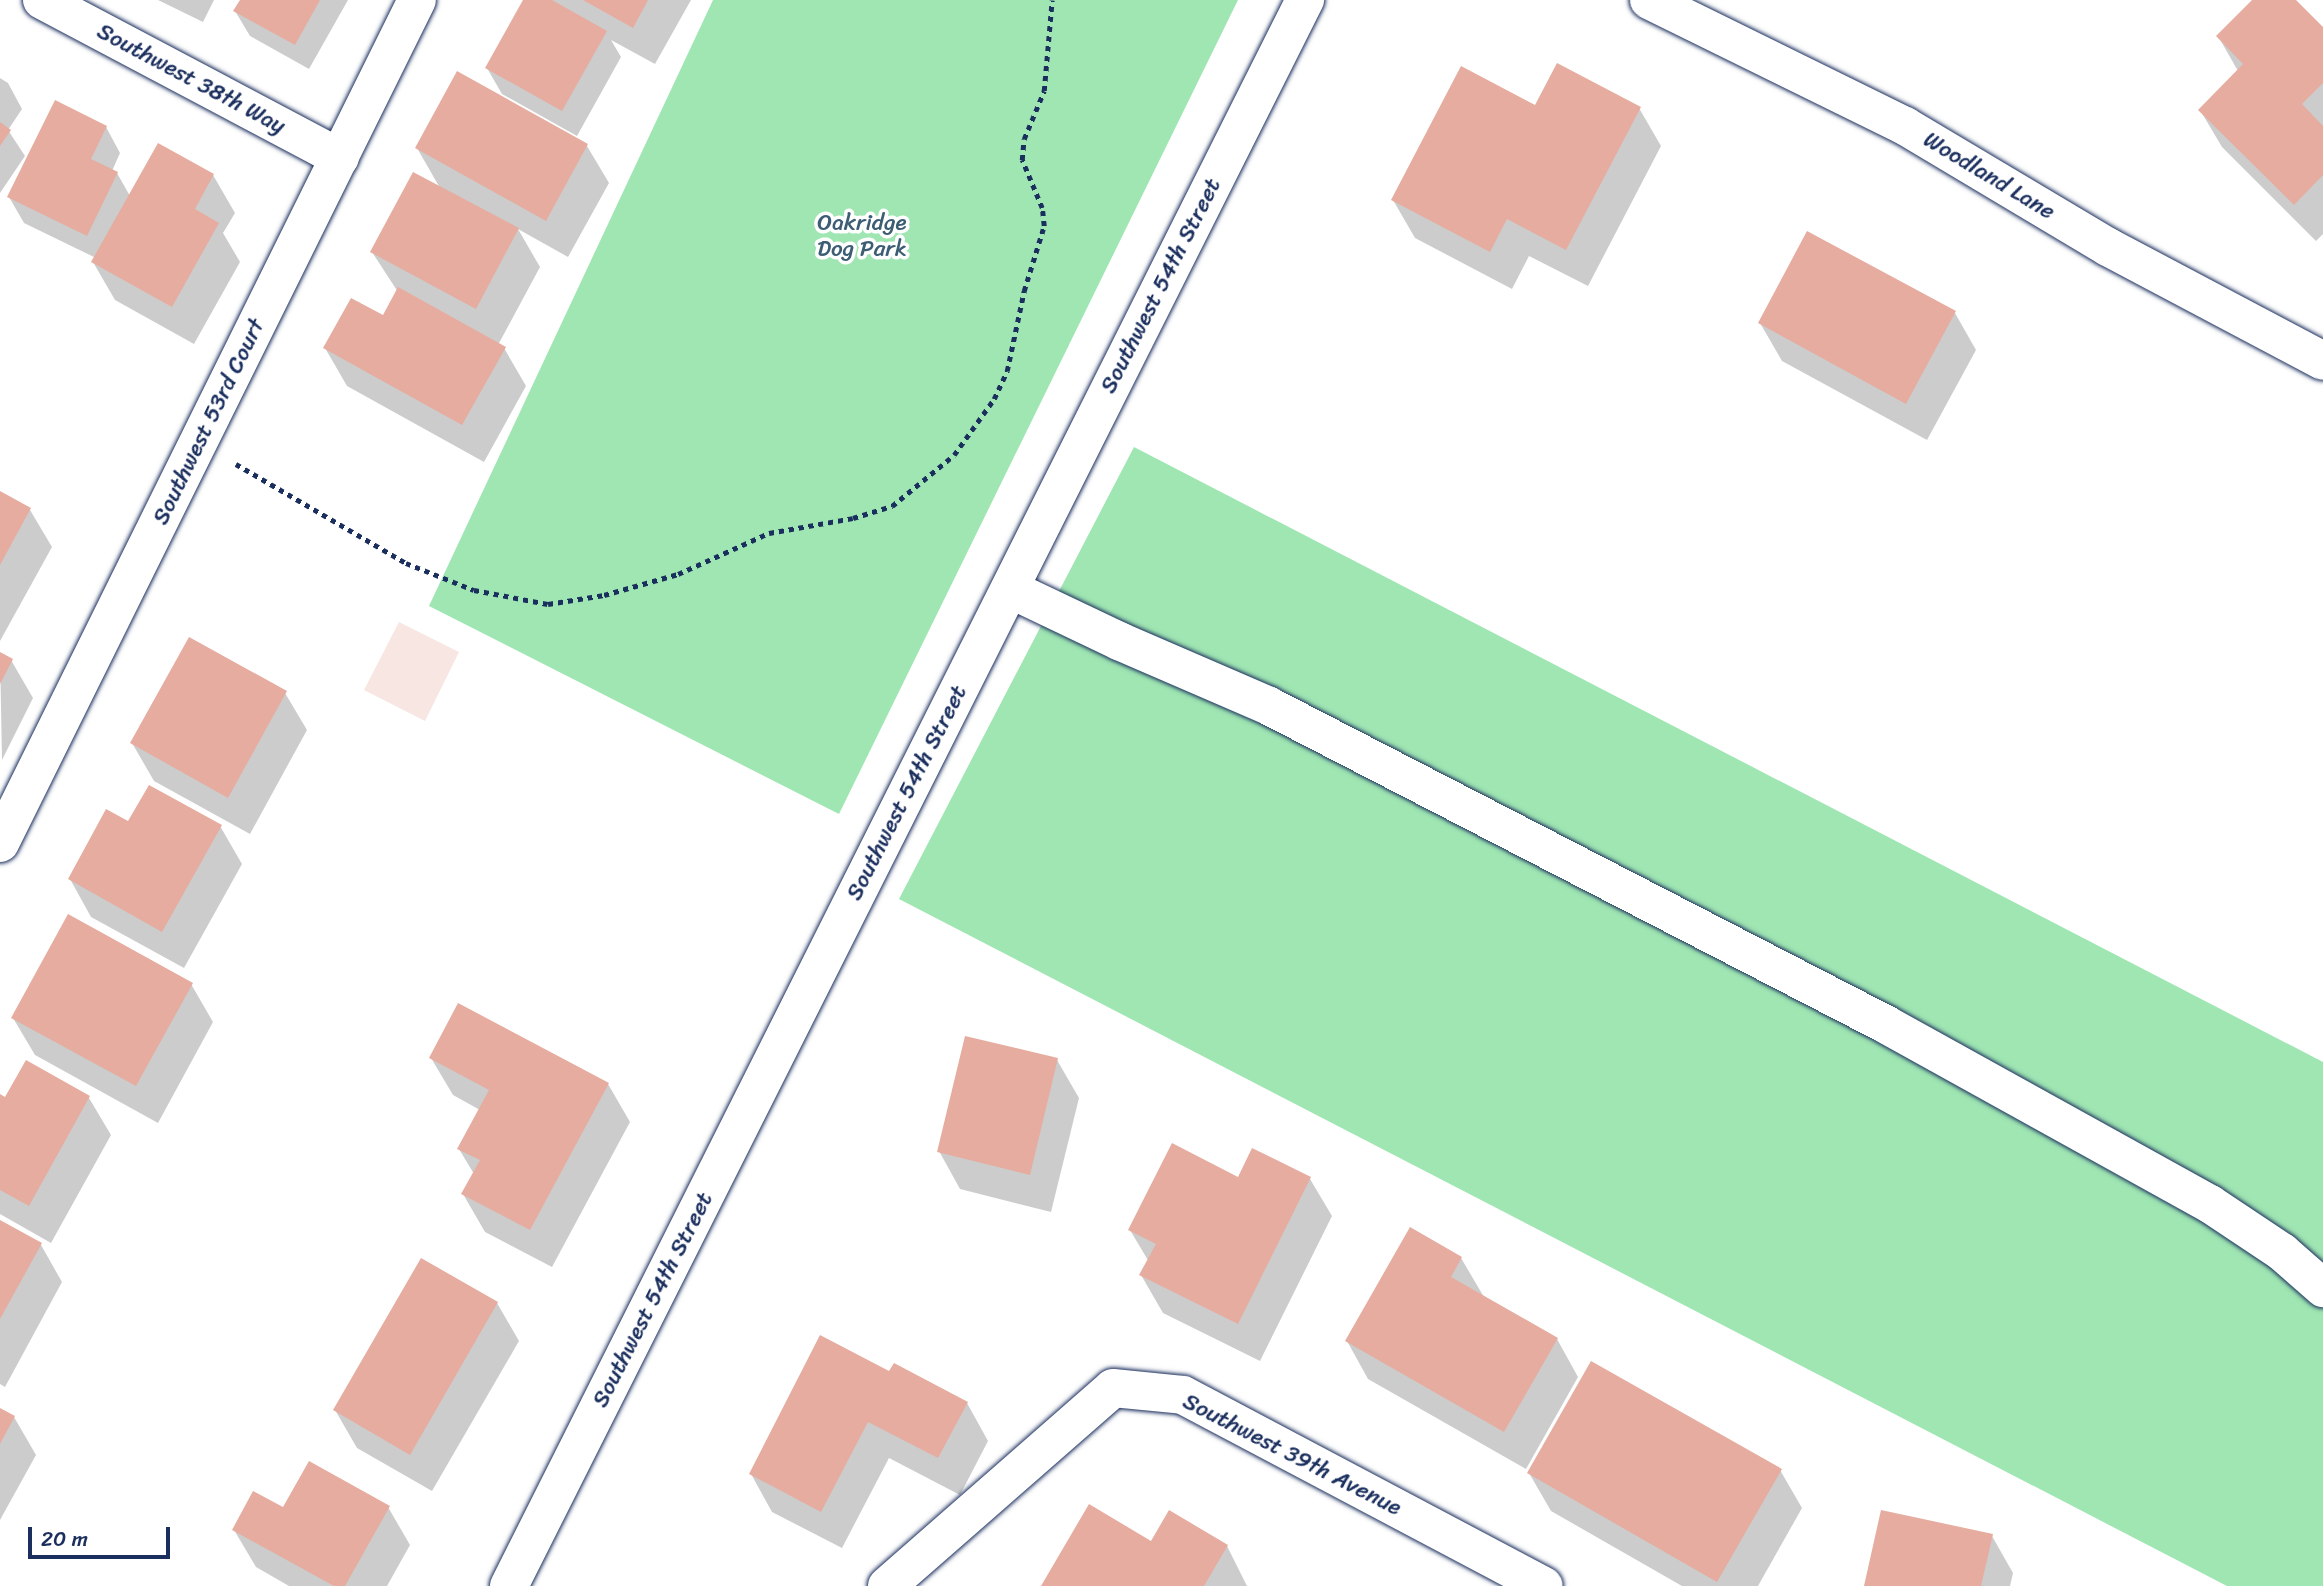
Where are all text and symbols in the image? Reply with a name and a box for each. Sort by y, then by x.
street label: Southwest 38th Way [92,18,290,140]
street label: Woodland Lane [1918,126,2060,226]
street label: Southwest 54th Street [1095,174,1227,398]
park label: Oakridge Dog Park [817,209,907,263]
street label: Southwest 53rd Court [147,314,271,530]
street label: Southwest 54th Street [841,681,973,905]
street label: Southwest 54th Street [587,1188,719,1412]
street label: Southwest 39th Avenue [1178,1388,1406,1522]
scale bar [32,1512,173,1556]
text: 20 m [41,1520,88,1558]

